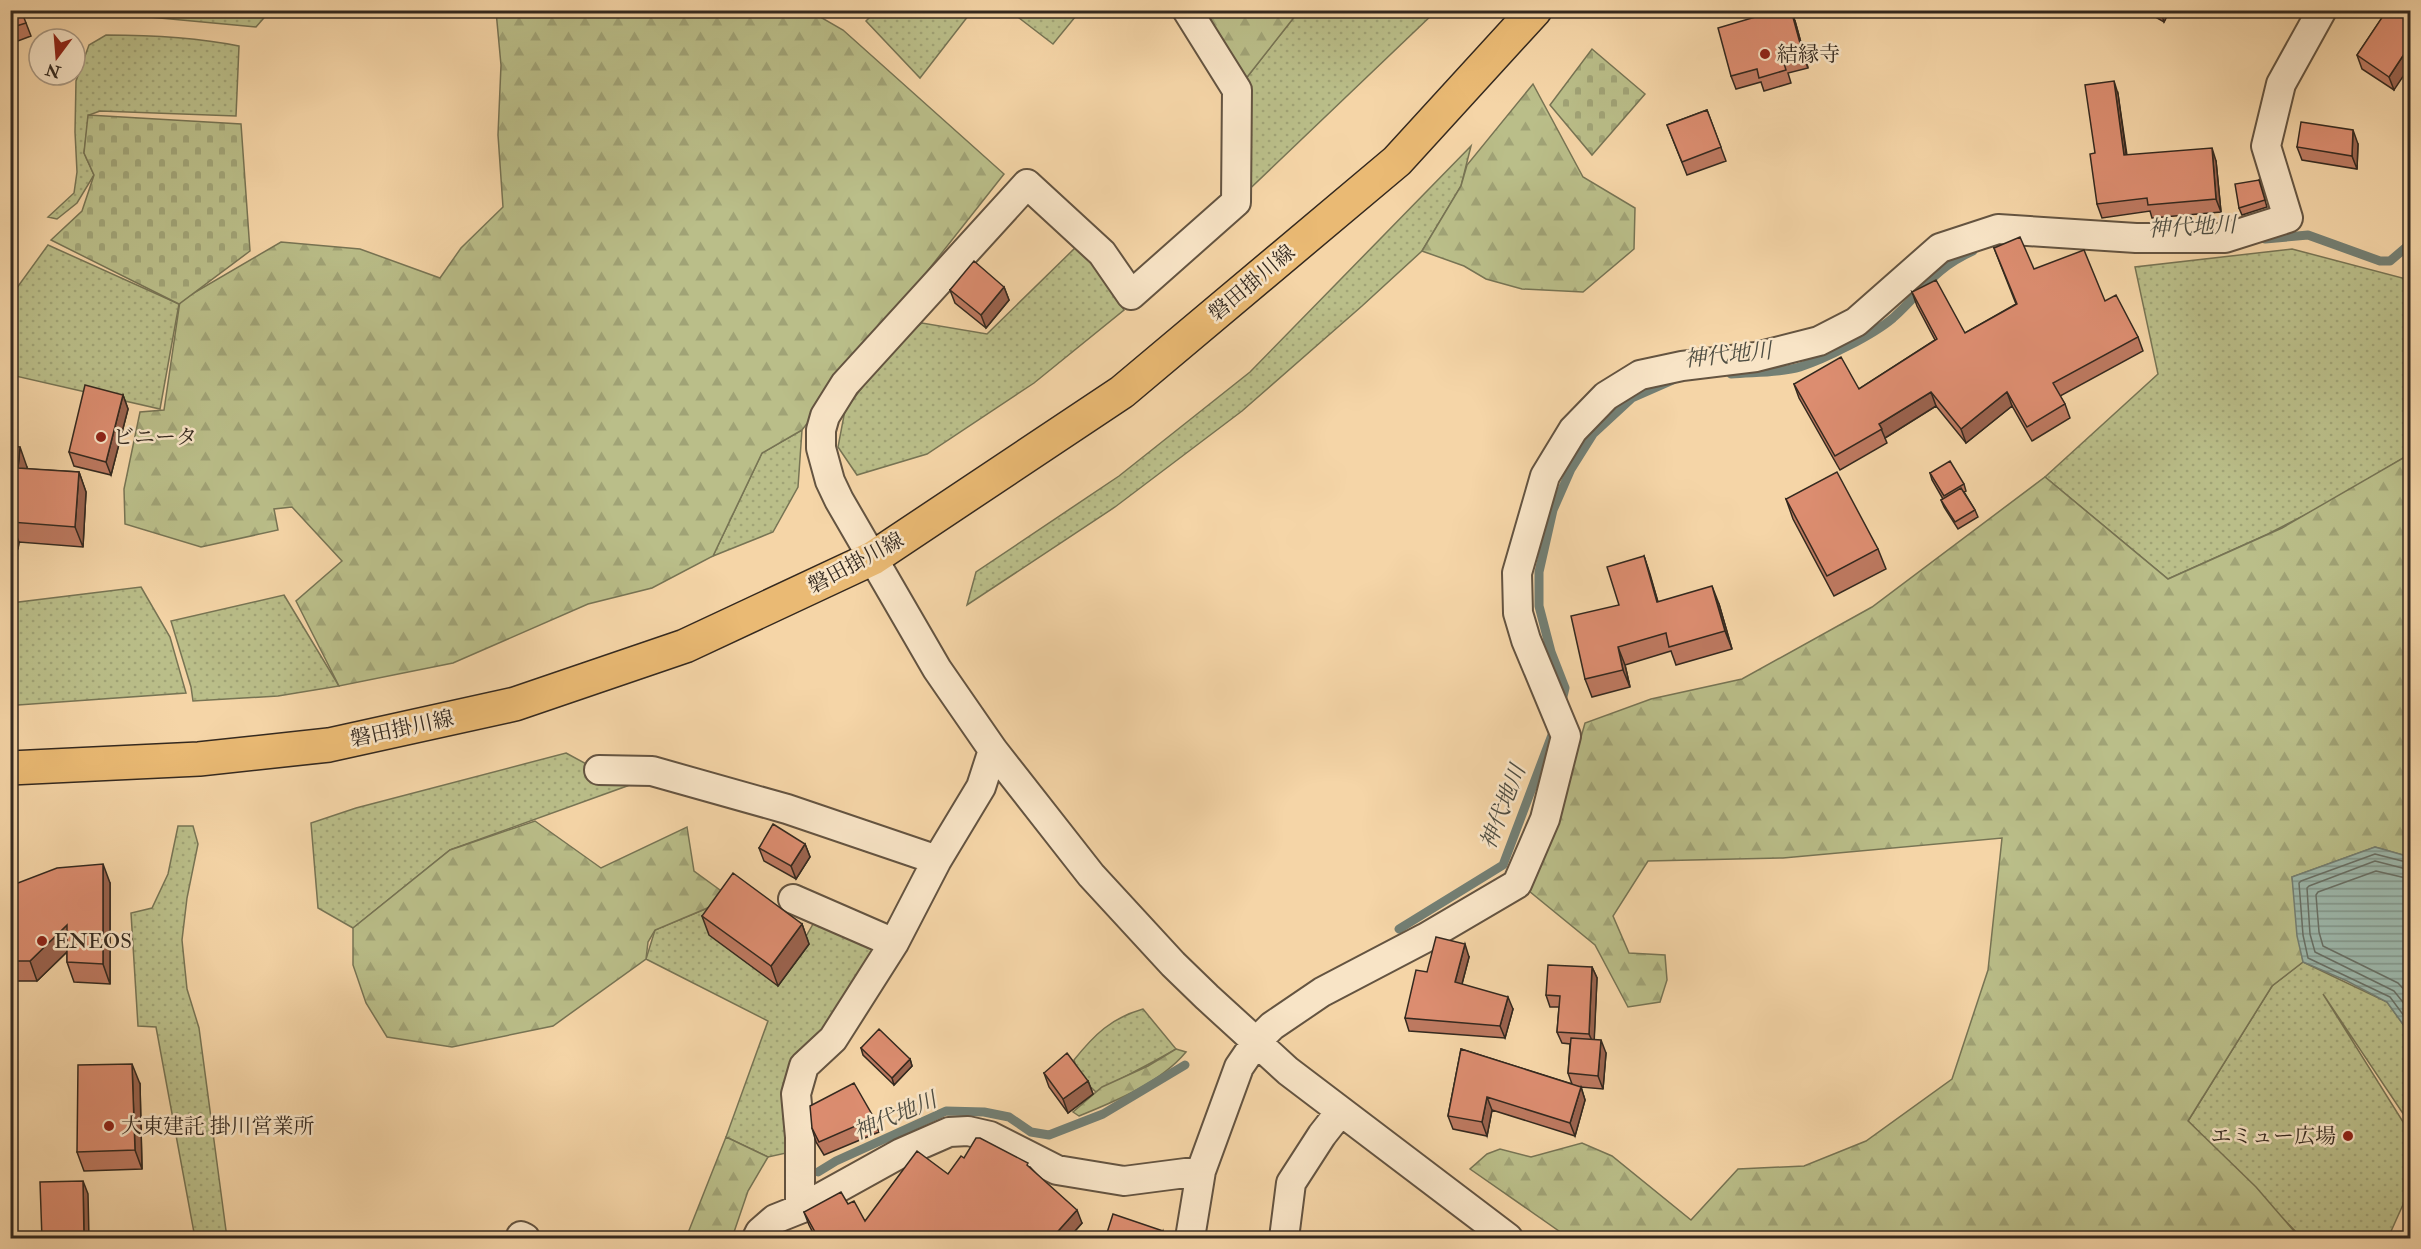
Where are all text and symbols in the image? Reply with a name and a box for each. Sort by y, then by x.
north arrow [27,27,87,87]
place label: 結縁寺 [1777,41,1840,68]
marker: 結縁寺 [1758,47,1772,61]
text: N [43,59,64,82]
water label: 神代地川 [2147,211,2239,243]
street label: 磐田掛川線 [1203,239,1301,327]
water label: 神代地川 [1683,336,1775,374]
place label: ビニータ [113,424,197,451]
marker: ビニータ [94,430,108,444]
street label: 磐田掛川線 [803,526,909,600]
street label: 磐田掛川線 [348,705,456,753]
water label: 神代地川 [1474,759,1533,853]
place label: ENEOS [54,928,132,955]
marker: ENEOS [35,934,49,948]
water label: 神代地川 [849,1085,943,1146]
place label: 大東建託 掛川営業所 [121,1113,314,1140]
marker: 大東建託 掛川営業所 [102,1119,116,1133]
place label: エミュー広場 [2210,1123,2336,1150]
marker: エミュー広場 [2341,1129,2355,1143]

